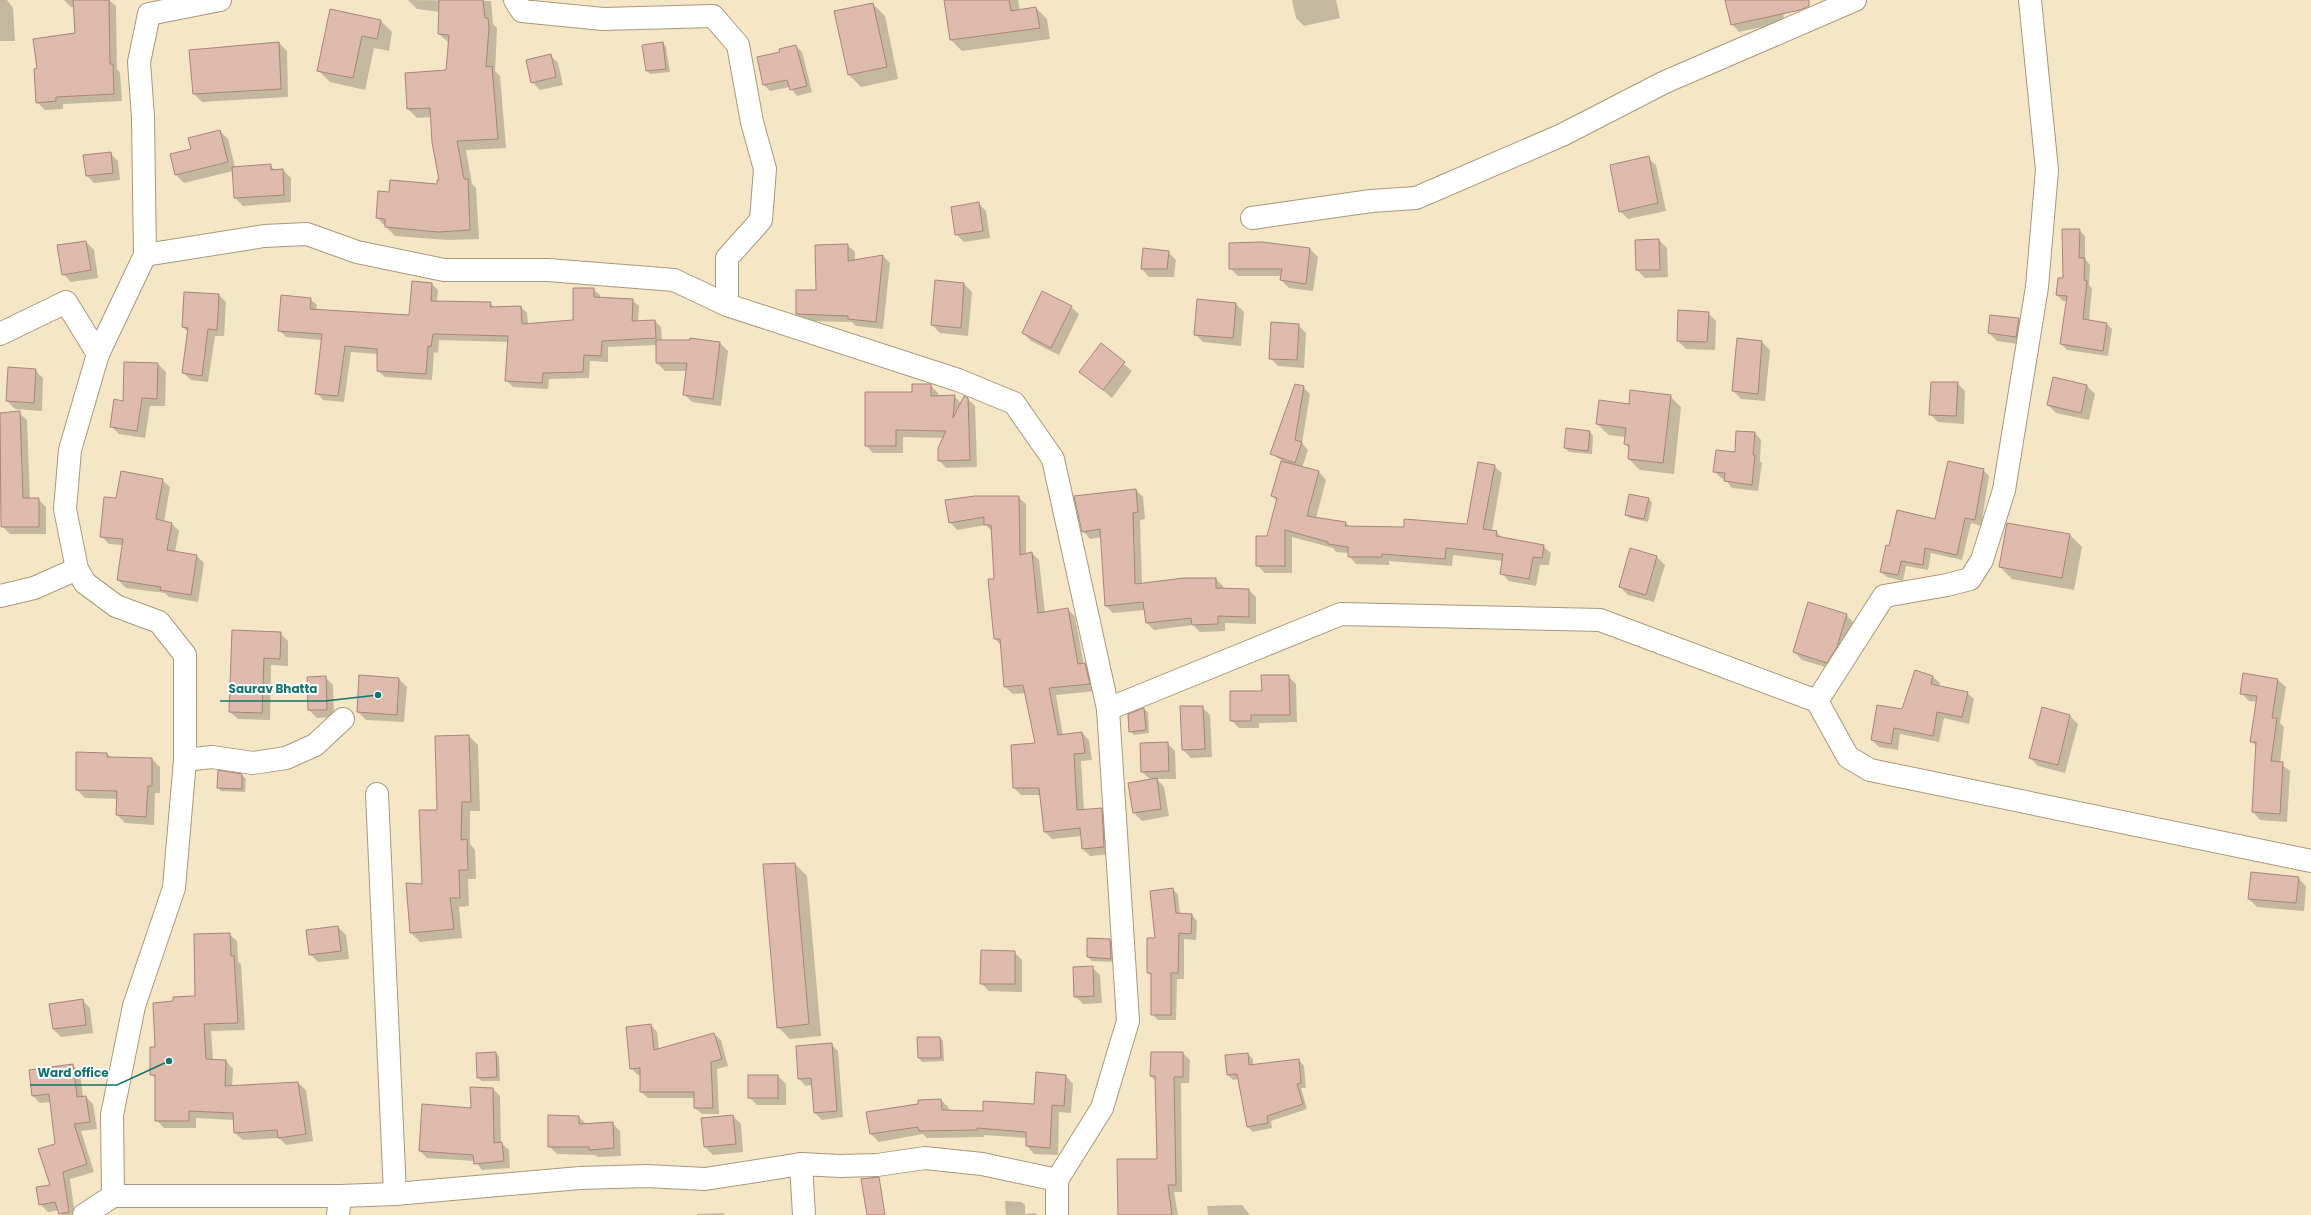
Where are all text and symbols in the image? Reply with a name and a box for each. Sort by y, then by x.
callout: Saurav Bhatta [220,677,325,701]
text: Saurav Bhatta [229,680,318,697]
callout: Ward office [30,1061,117,1085]
text: Ward office [37,1064,109,1081]

